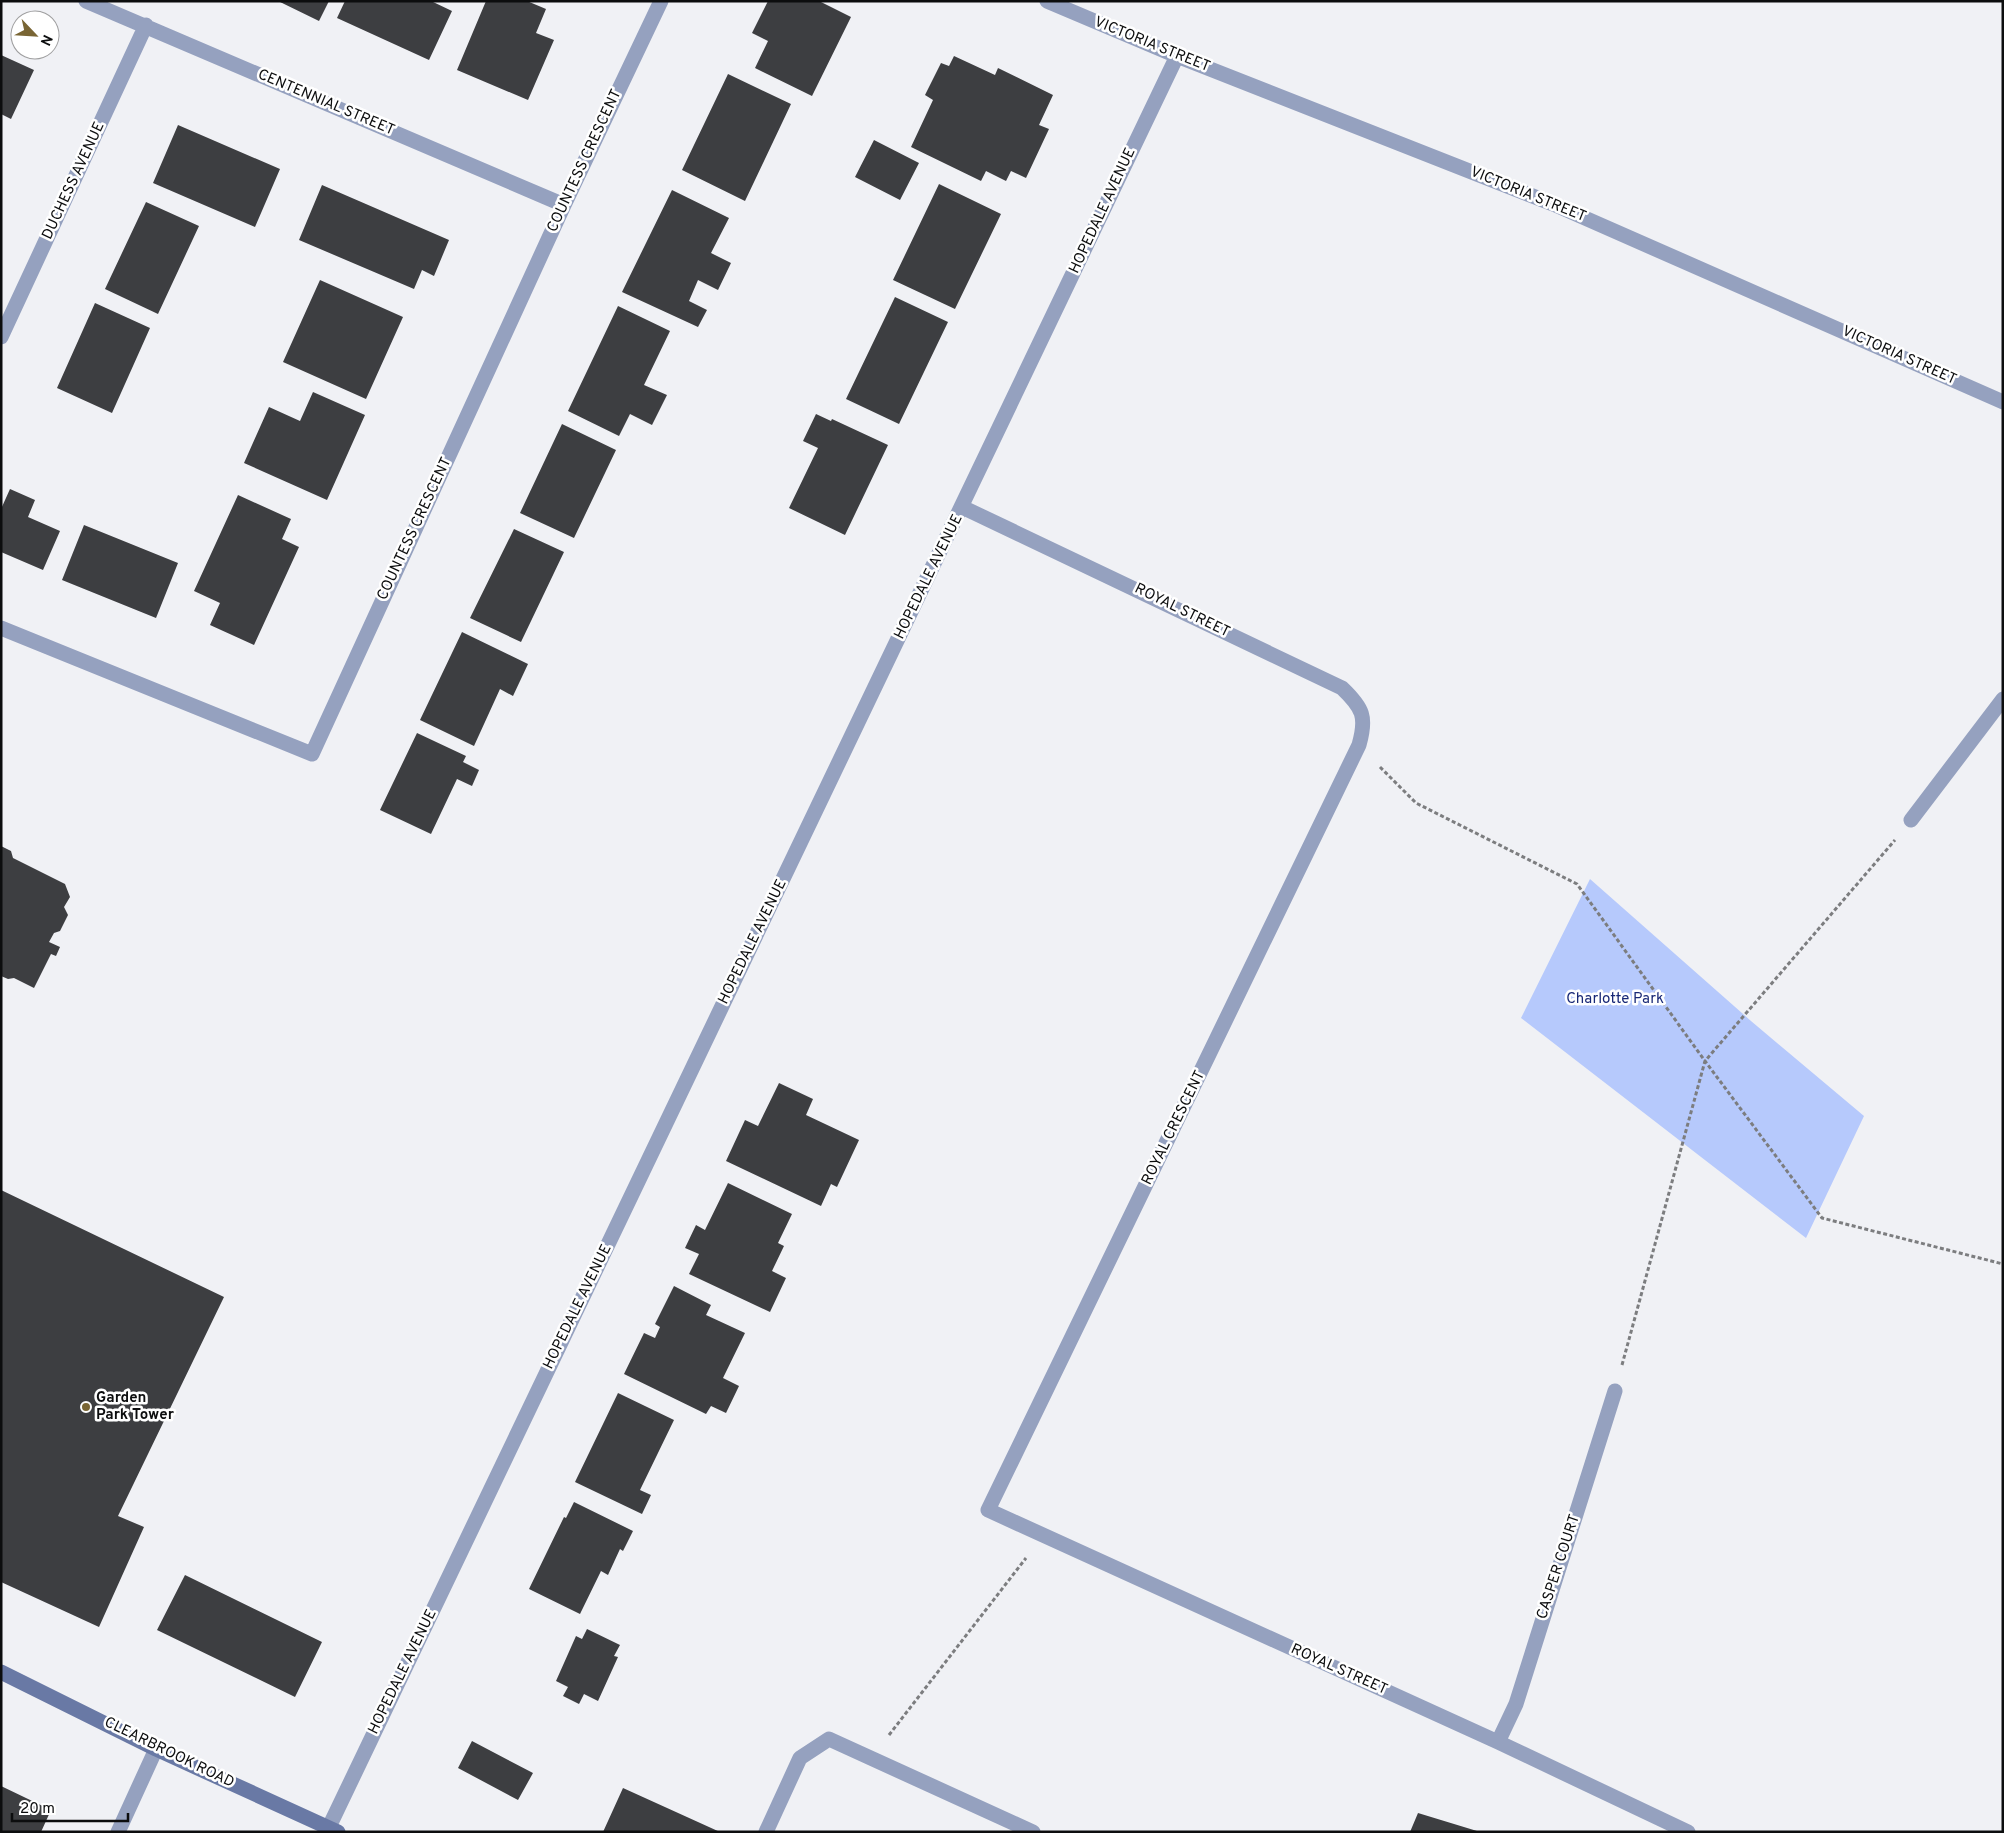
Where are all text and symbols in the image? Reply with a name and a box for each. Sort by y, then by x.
north arrow [10,10,60,60]
street label: VICTORIA STREET [1091,13,1213,77]
text: N [36,32,55,48]
street label: CENTENNIAL STREET [255,66,397,140]
street label: COUNTESS CRESCENT [544,87,626,235]
street label: DUCHESS AVENUE [38,119,110,243]
street label: HOPEDALE AVENUE [1066,145,1140,277]
street label: VICTORIA STREET [1467,163,1589,227]
street label: VICTORIA STREET [1839,322,1959,390]
street label: COUNTESS CRESCENT [374,455,456,603]
street label: HOPEDALE AVENUE [891,511,967,643]
street label: ROYAL STREET [1131,580,1233,642]
street label: HOPEDALE AVENUE [715,876,791,1008]
park label: Charlotte Park [1566,990,1664,1009]
street label: ROYAL CRESCENT [1138,1068,1210,1188]
street label: HOPEDALE AVENUE [540,1241,616,1373]
place label: Garden Park Tower [96,1389,175,1425]
marker: Garden Park Tower [80,1401,92,1413]
street label: CASPER COURT [1533,1512,1585,1622]
street label: HOPEDALE AVENUE [365,1606,441,1738]
street label: ROYAL STREET [1288,1640,1390,1700]
street label: CLEARBROOK ROAD [101,1713,237,1793]
scale bar [12,1790,129,1822]
text: 20 m [20,1800,55,1819]

